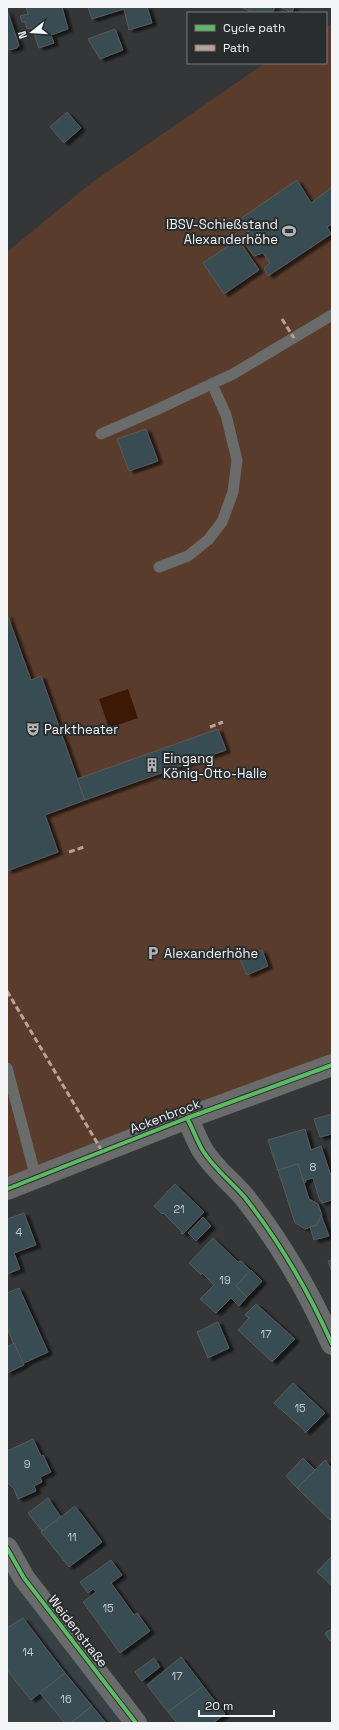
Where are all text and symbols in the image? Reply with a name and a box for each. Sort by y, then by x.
north arrow [12,12,52,52]
legend [187,12,327,64]
text: Cycle path [223,20,285,36]
text: N [15,29,30,40]
text: Path [223,40,249,56]
place label: IBSV-Schießstand Alexanderhöhe [166,216,278,248]
sports icon: IBSV-Schießstand Alexanderhöhe [281,223,297,239]
theatre icon: Parktheater [25,721,41,737]
place label: Parktheater [44,721,118,738]
place label: Eingang König-Otto-Halle [163,750,267,782]
building icon: Eingang König-Otto-Halle [144,757,160,773]
parking icon: Alexanderhöhe [145,945,161,961]
place label: Alexanderhöhe [164,945,258,962]
street label: Ackenbrock [127,1095,203,1137]
house number: 8 [310,1160,317,1174]
house number: 21 [173,1202,185,1216]
house number: 4 [16,1225,23,1239]
house number: 19 [219,1273,231,1287]
house number: 17 [261,1327,271,1341]
house number: 15 [294,1401,306,1415]
house number: 9 [24,1457,31,1471]
house number: 11 [67,1530,77,1544]
street label: Weidenstraße [45,1592,111,1670]
house number: 15 [102,1601,114,1615]
house number: 14 [22,1645,34,1659]
house number: 17 [172,1669,182,1683]
house number: 16 [60,1692,72,1706]
scale bar [199,1692,274,1718]
text: 20 m [205,1698,233,1714]

